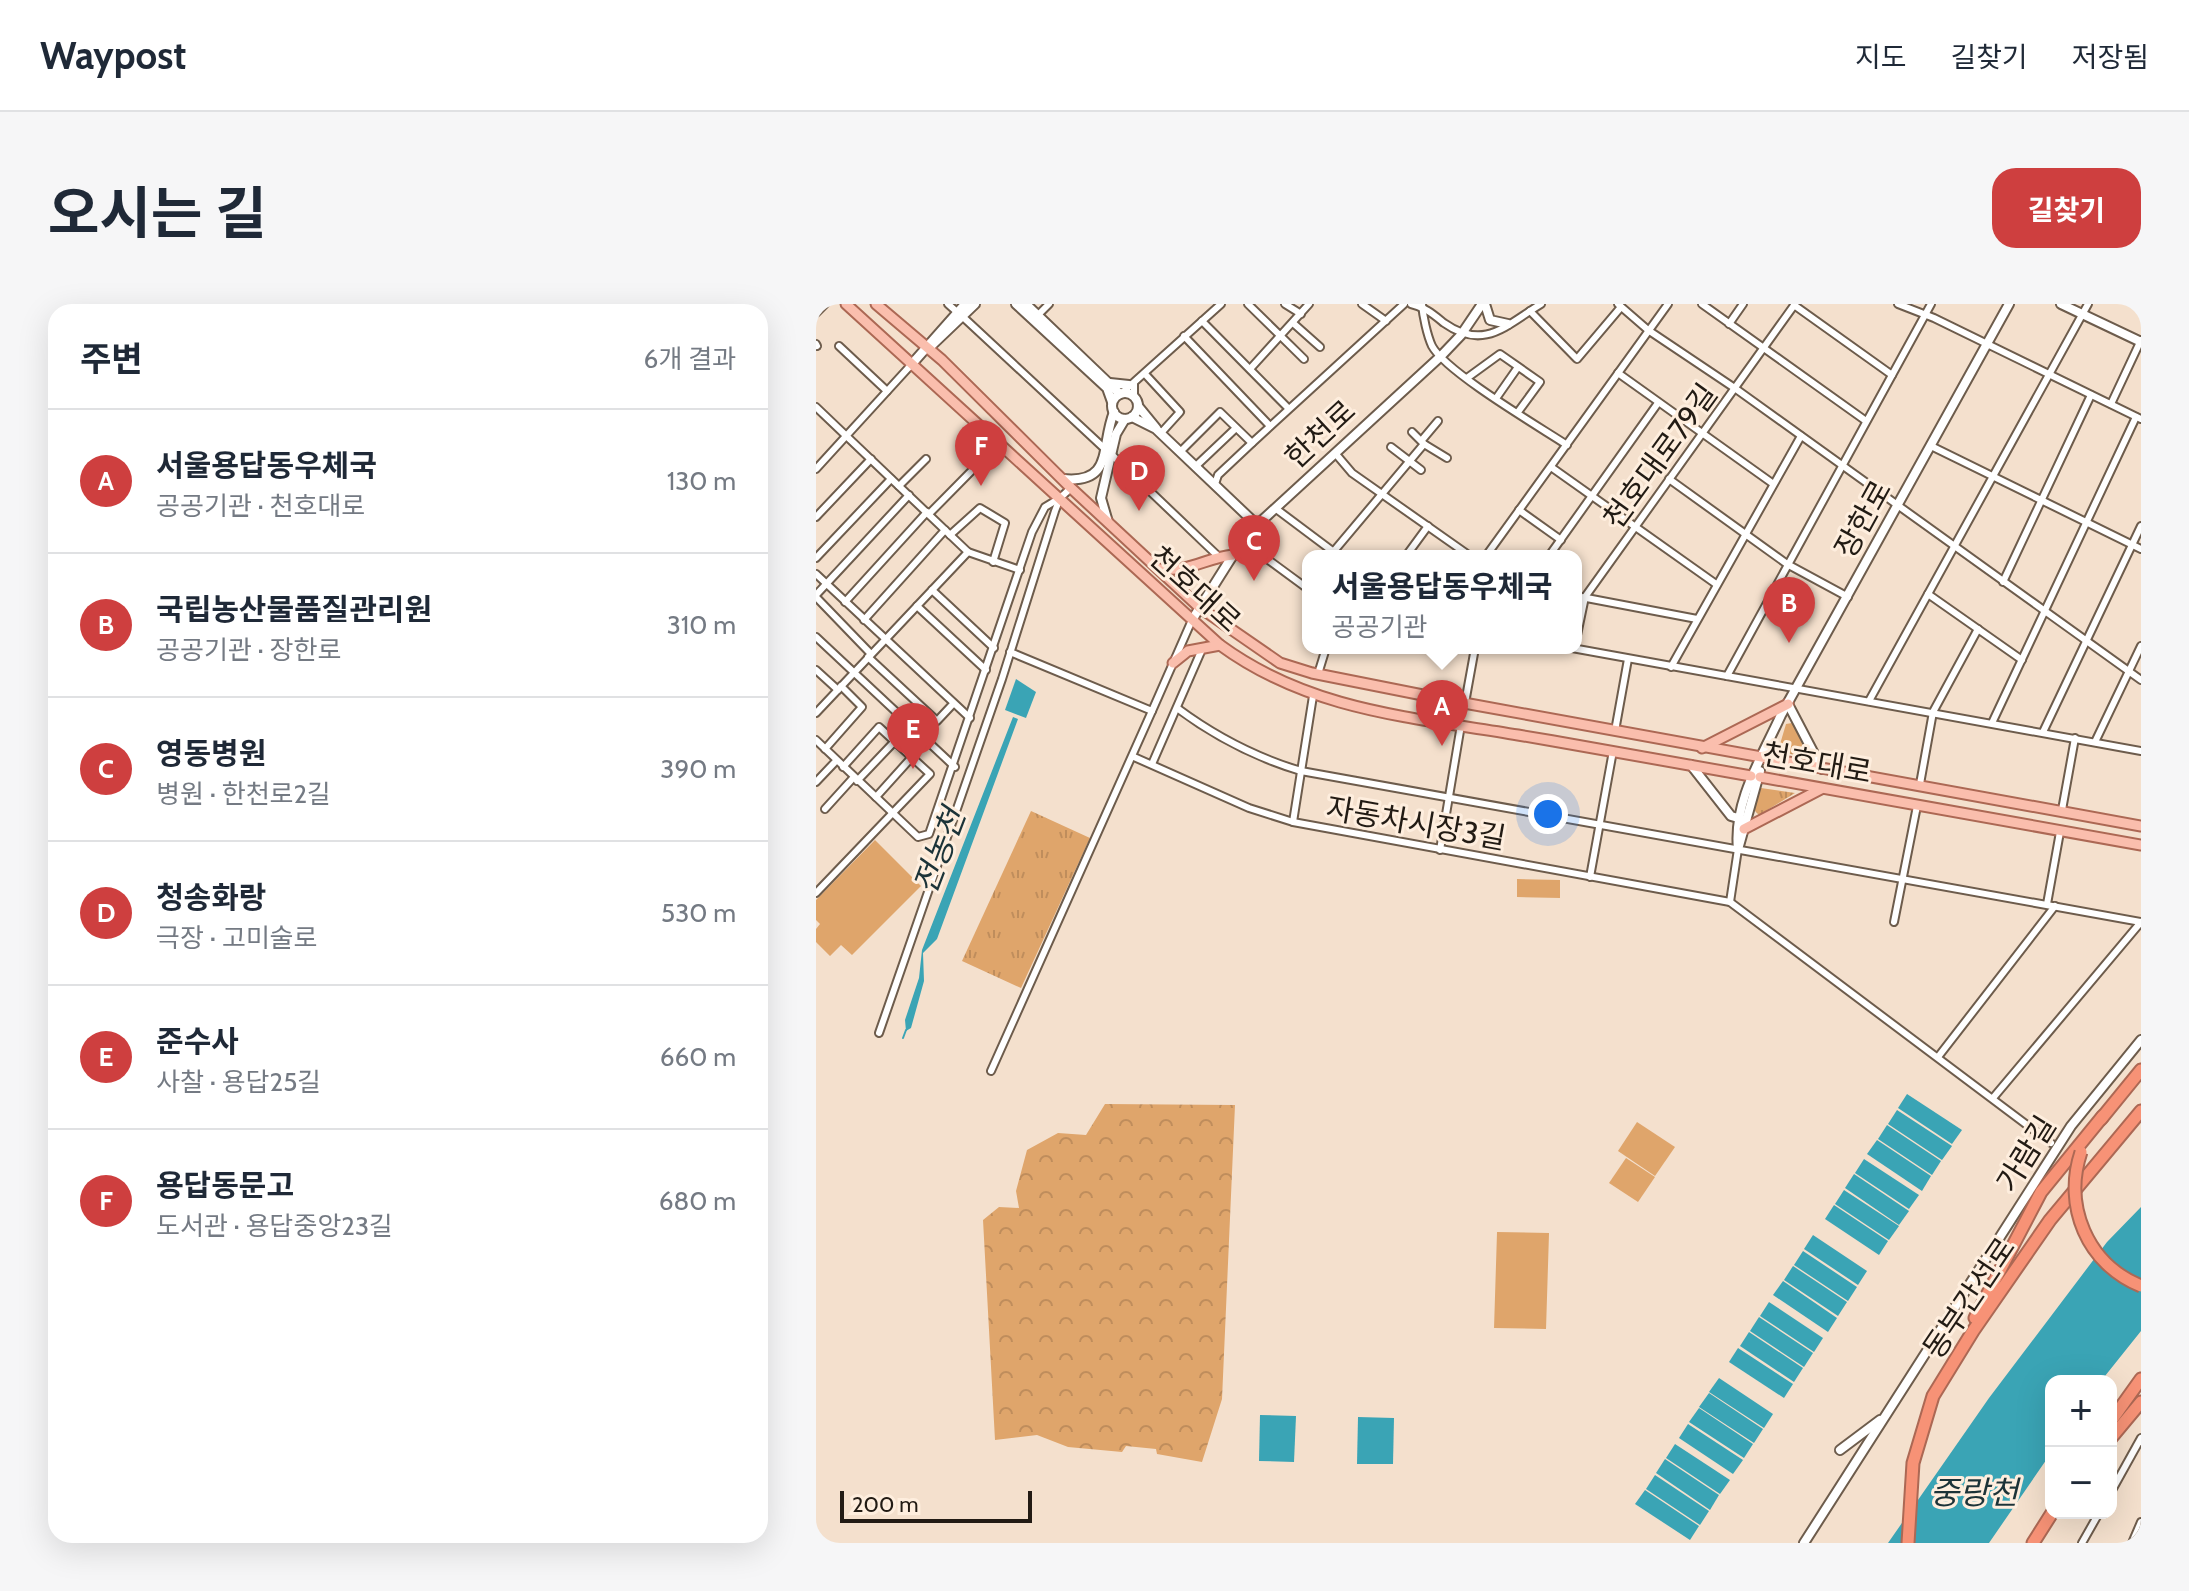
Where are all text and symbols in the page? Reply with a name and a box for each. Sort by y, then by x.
text: Waypost [40,32,186,79]
text: 지도 [1855,40,1906,74]
text: 길찾기 [1950,40,2028,74]
text: 저장됨 [2072,40,2149,74]
button: 길찾기 [1992,168,2141,248]
text: 오시는 길 [48,179,267,247]
text: 주변 [80,338,143,380]
text: 6개 결과 [644,343,736,375]
street label: 천호대로79길 [1595,376,1725,536]
street label: 한천로 [1277,392,1363,476]
pin: F [955,420,1007,486]
pin: D [1113,445,1165,511]
text: 서울용답동우체국 [156,447,377,484]
text: A [98,465,114,497]
text: 130 m [667,465,736,497]
street label: 장한로 [1827,474,1899,564]
text: 공공기관 · 천호대로 [156,490,365,522]
pin: C [1228,515,1280,581]
street label: 천호대로 [1142,538,1248,640]
popup [1302,550,1582,654]
text: 서울용답동우체국 [1332,568,1552,605]
pin: B [1763,577,1815,643]
text: 국립농산물품질관리원 [156,591,432,628]
text: B [98,609,114,641]
text: 310 m [667,609,736,641]
text: 공공기관 [1332,611,1427,643]
text: 공공기관 · 장한로 [156,634,341,666]
pin: A [1416,680,1468,746]
pin: E [887,703,939,769]
text: 영동병원 [156,735,266,772]
street label: 천호대로 [1759,735,1875,791]
text: C [98,753,114,785]
text: 390 m [660,753,736,785]
text: 병원 · 한천로2길 [156,778,331,810]
street label: 자동차시장3길 [1323,789,1509,857]
your location [1528,794,1568,834]
water label: 전농천 [905,799,974,899]
text: 청송화랑 [156,879,266,916]
text: D [97,897,115,929]
text: 530 m [661,897,736,929]
text: 극장 · 고미술로 [156,922,317,954]
text: 준수사 [156,1023,239,1060]
text: E [99,1041,113,1073]
text: 660 m [660,1041,736,1073]
text: 사찰 · 용답25길 [156,1066,321,1098]
street label: 가람길 [1988,1109,2064,1199]
text: 용답동문고 [156,1167,294,1204]
text: F [99,1185,113,1217]
text: 680 m [659,1185,736,1217]
text: 도서관 · 용답중앙23길 [156,1210,393,1242]
street label: 동부간선로 [1915,1230,2023,1366]
map controls [2045,1375,2117,1519]
button: + [2045,1375,2117,1447]
button: − [2045,1447,2117,1519]
water label: 중랑천 [1930,1473,2022,1512]
scale bar [840,1487,1032,1523]
text: 200 m [852,1491,918,1518]

